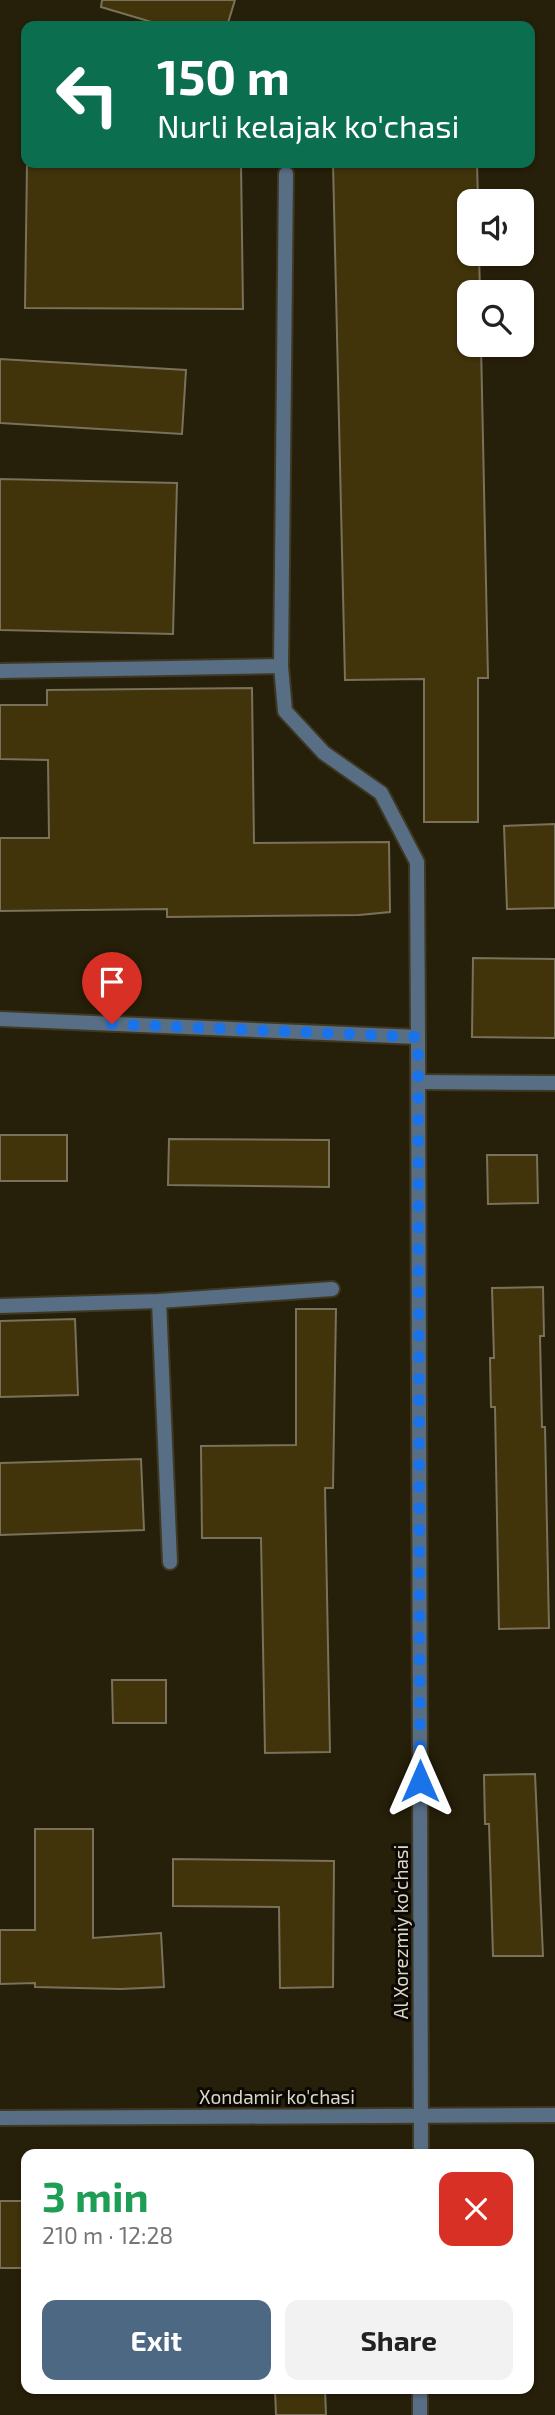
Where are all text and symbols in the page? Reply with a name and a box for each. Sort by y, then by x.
text: 150 m [157,46,290,105]
icon: left [42,49,133,140]
text: Nurli kelajak ko'chasi [157,106,459,144]
map controls [457,189,534,357]
button: sound [457,189,534,266]
button: search [457,280,534,357]
pin [82,952,142,1024]
icon: arrive [93,963,131,1001]
position arrow [383,1744,457,1818]
street label: Al Xorezmiy ko'chasi [389,1845,412,2019]
street label: Xondamir ko'chasi [199,2085,355,2108]
text: 3 min [42,2170,149,2220]
button: close [439,2172,513,2246]
text: 210 m · 12:28 [42,2221,173,2249]
button: Exit [42,2300,271,2380]
button: Share [285,2300,513,2380]

